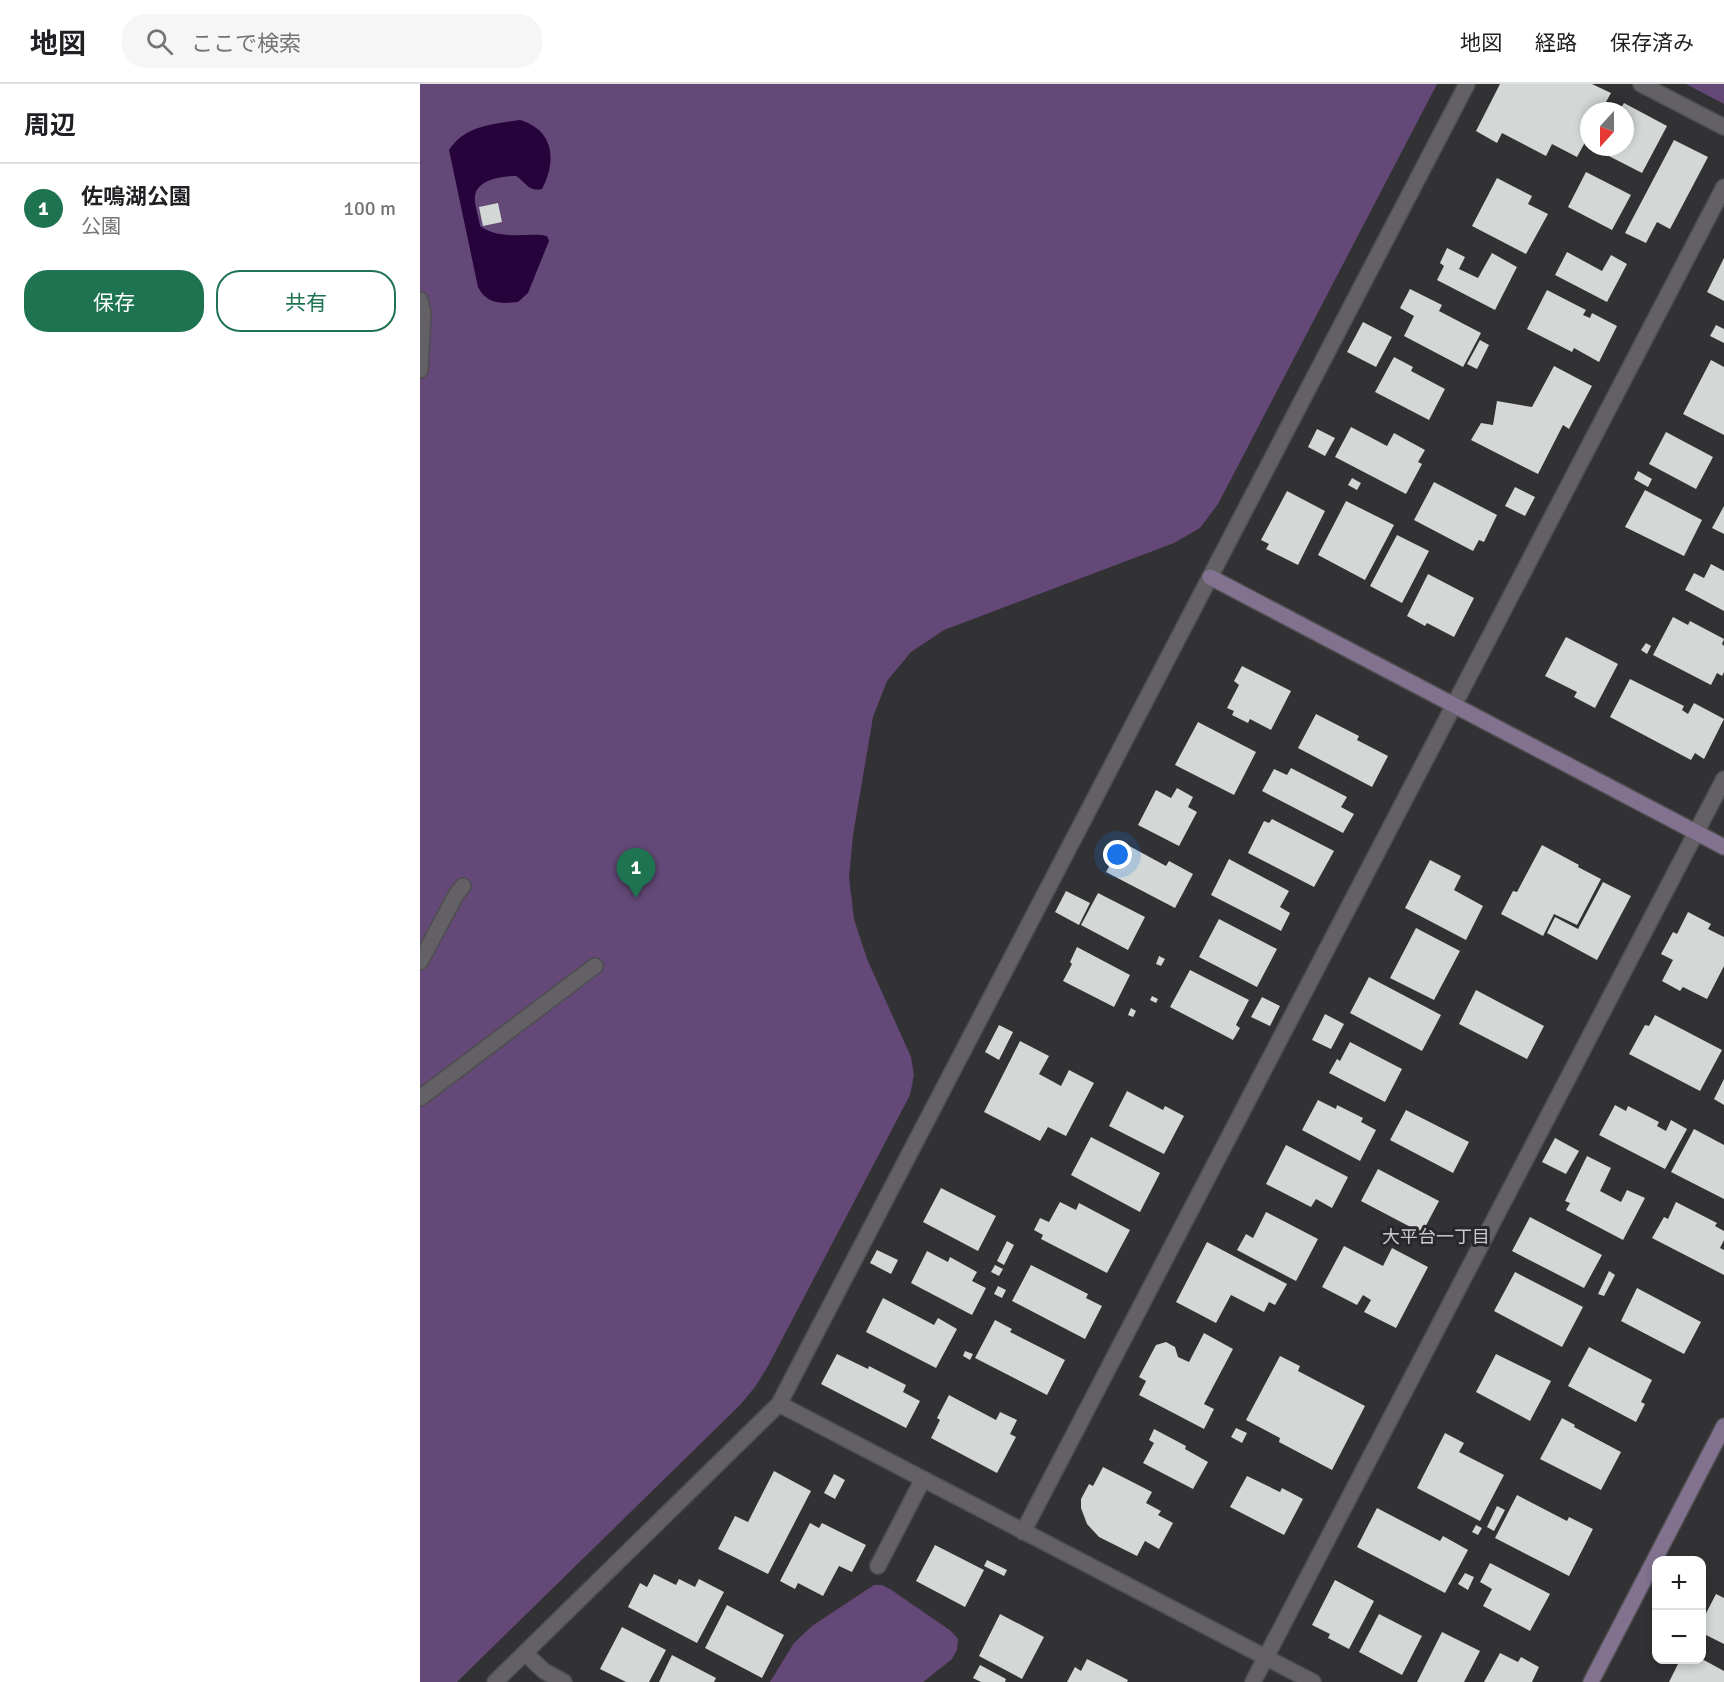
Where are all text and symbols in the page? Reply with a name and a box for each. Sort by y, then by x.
search box [122,14,542,68]
icon: search [143,25,176,58]
text: 地図 [30,27,86,61]
text: ここで検索 [191,30,301,57]
text: 地図 [1460,30,1502,56]
text: 経路 [1535,30,1577,56]
text: 保存済み [1610,30,1694,56]
north arrow [1580,102,1634,156]
text: 周辺 [24,110,76,142]
text: 佐鳴湖公園 [81,183,191,210]
text: 1 [38,196,49,221]
text: 100 m [343,196,396,221]
text: 公園 [81,214,121,239]
button: 保存 [24,270,204,332]
button: 共有 [216,270,396,332]
your location [1103,840,1132,869]
pin: 1 [616,848,656,898]
district label: 大平台一丁目 [1382,1226,1490,1248]
map controls [1652,1556,1706,1664]
button: + [1652,1556,1706,1610]
button: − [1652,1610,1706,1664]

